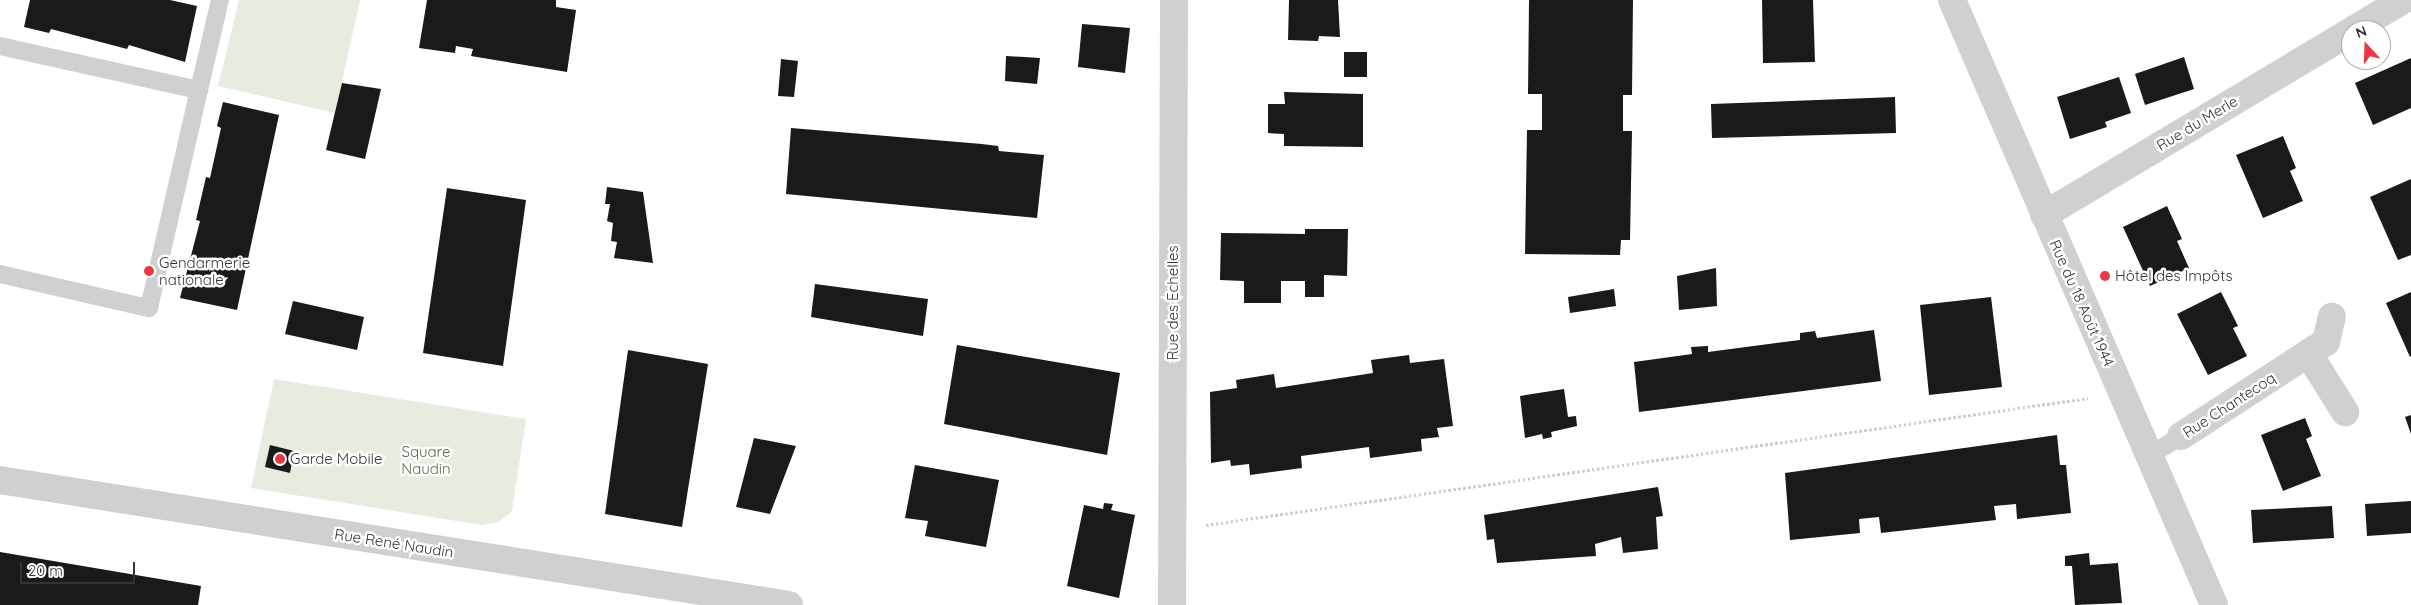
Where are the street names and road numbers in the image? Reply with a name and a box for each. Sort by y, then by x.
street label: Rue du Merle [2153,92,2241,154]
street label: Rue du 18 Août 1944 [2046,237,2118,369]
street label: Rue des Echelles [1164,245,1182,361]
street label: Rue Chantecoq [2179,368,2279,442]
street label: Rue René Naudin [333,525,455,561]

